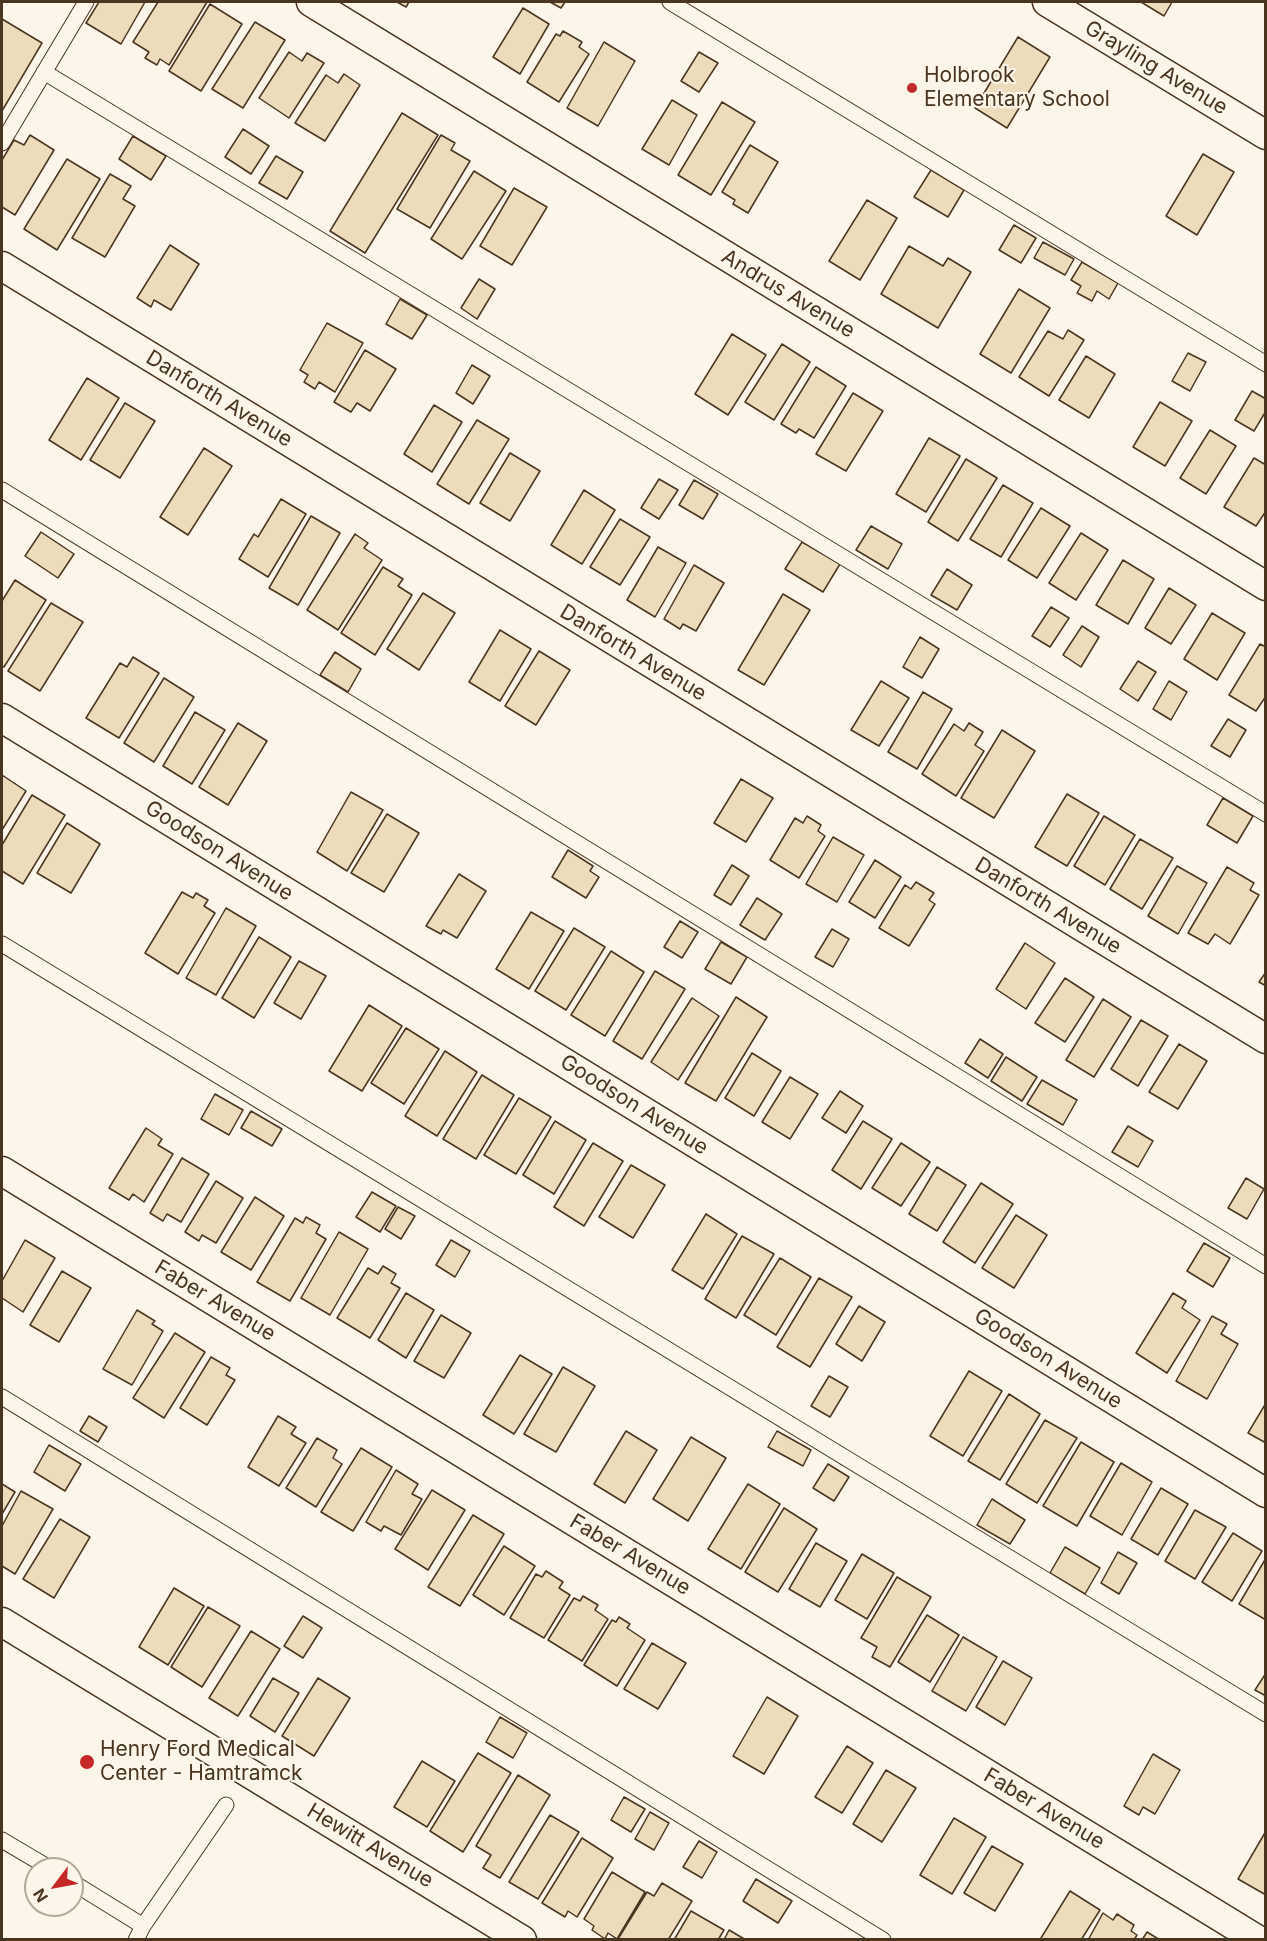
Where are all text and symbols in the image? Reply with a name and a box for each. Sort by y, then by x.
street label: Grayling Avenue [1080,15,1232,121]
place label: Holbrook Elementary School [924,63,1110,113]
marker: Holbrook Elementary School [905,81,919,95]
street label: Andrus Avenue [717,244,859,344]
street label: Danforth Avenue [141,345,297,453]
street label: Danforth Avenue [555,599,711,707]
street label: Goodson Avenue [140,795,298,907]
street label: Danforth Avenue [970,852,1126,960]
street label: Goodson Avenue [555,1049,713,1161]
street label: Faber Avenue [150,1255,280,1347]
street label: Goodson Avenue [969,1303,1127,1415]
street label: Faber Avenue [565,1509,695,1601]
place label: Henry Ford Medical Center - Hamtramck [100,1737,303,1787]
marker: Henry Ford Medical Center - Hamtramck [78,1753,96,1771]
street label: Faber Avenue [979,1763,1109,1855]
street label: Hewitt Avenue [302,1798,438,1894]
north arrow [24,1857,84,1917]
text: N [29,1885,52,1906]

